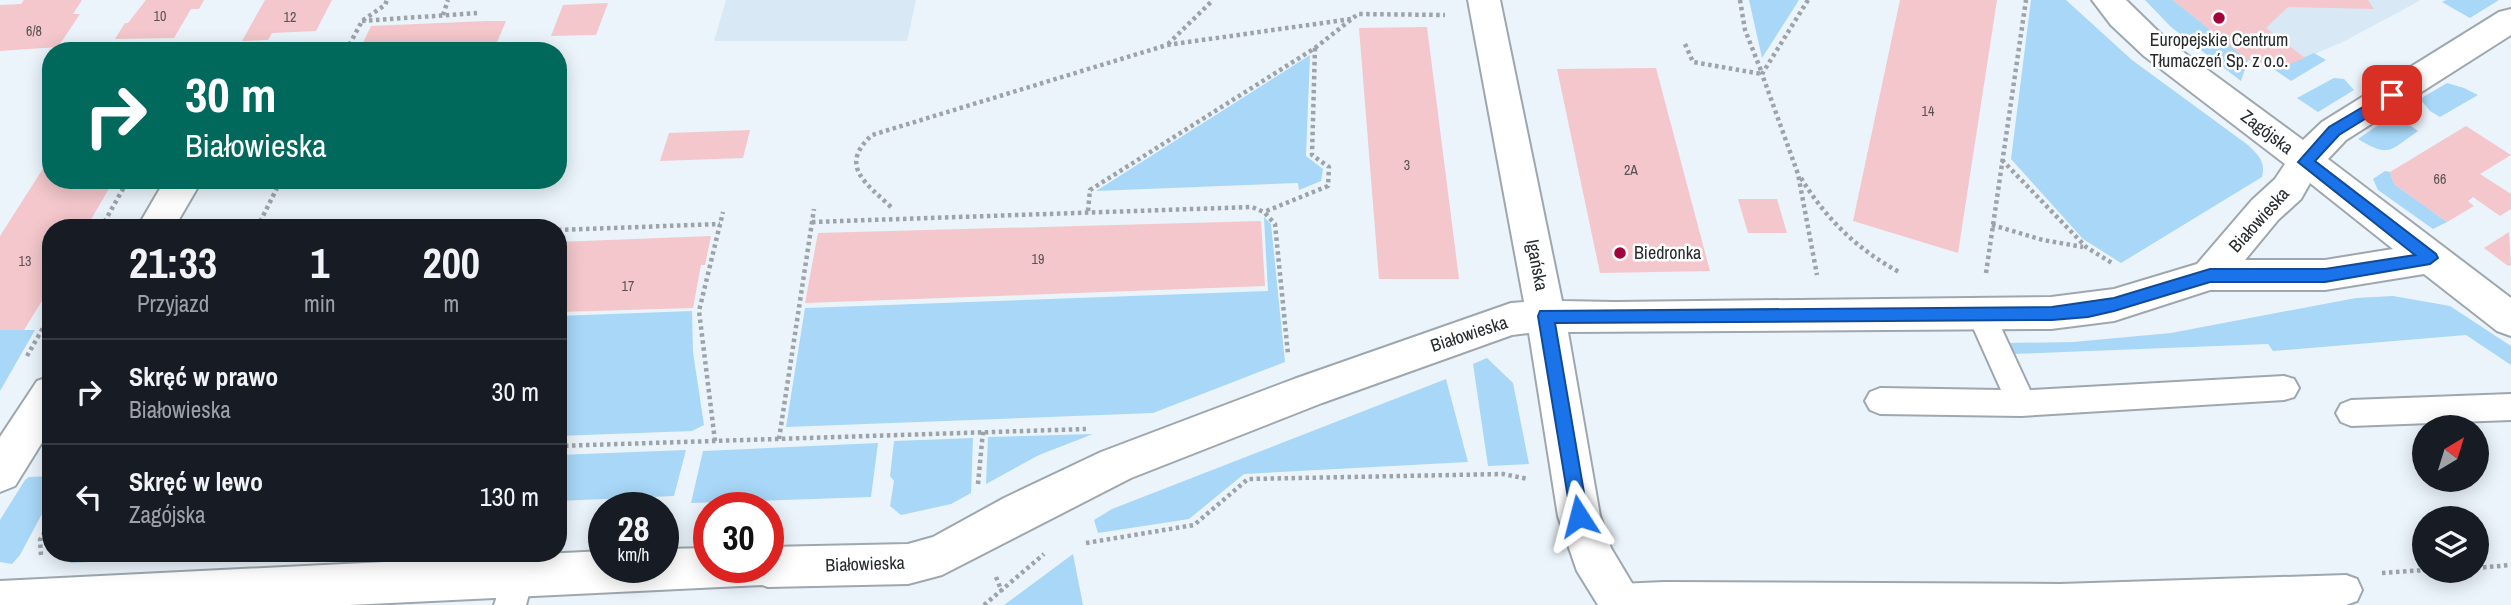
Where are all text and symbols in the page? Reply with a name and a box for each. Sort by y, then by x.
house number: 10 [154,7,166,25]
house number: 12 [284,8,296,26]
marker: Europejskie Centrum Tłumaczeń Sp. z o.o. [2211,10,2227,26]
house number: 6/8 [26,22,42,40]
place label: Europejskie Centrum Tłumaczeń Sp. z o.o. [2150,27,2288,73]
text: 30 m [185,61,277,127]
pin [2362,65,2422,125]
icon: right [70,70,161,161]
icon: arrive [2373,76,2411,114]
house number: 14 [1922,102,1935,120]
street label: Zagójska [2236,104,2299,160]
text: Białowieska [185,124,326,167]
house number: 3 [1404,156,1410,174]
house number: 2A [1624,161,1638,179]
house number: 66 [2434,170,2446,188]
street label: Białowieska [2223,182,2295,258]
text: 21:33 [129,235,217,291]
text: 1 [310,235,329,291]
text: 200 [423,235,480,291]
street label: Igańska [1520,237,1555,293]
place label: Biedronka [1634,240,1701,265]
marker: Biedronka [1612,245,1628,261]
house number: 19 [1032,250,1044,268]
house number: 13 [19,252,31,270]
house number: 17 [622,277,634,295]
text: Przyjazd [137,288,209,319]
text: min [304,288,336,319]
text: m [443,288,459,319]
street label: Białowieska [1427,309,1511,358]
text: Skręć w prawo [129,359,278,394]
icon: right [70,373,108,411]
text: 30 m [492,374,539,409]
text: Białowieska [129,394,231,425]
north arrow [2412,415,2488,492]
map controls [2412,415,2489,583]
text: Skręć w lewo [129,464,263,499]
icon: left [70,478,108,516]
text: 130 m [480,479,539,514]
position arrow [1542,479,1616,553]
speed limit sign: 30 [693,492,784,583]
text: Zagójska [129,499,206,530]
text: 28 [618,505,649,552]
button: layers [2412,506,2489,583]
text: km/h [618,542,650,567]
street label: Białowieska [825,550,905,577]

